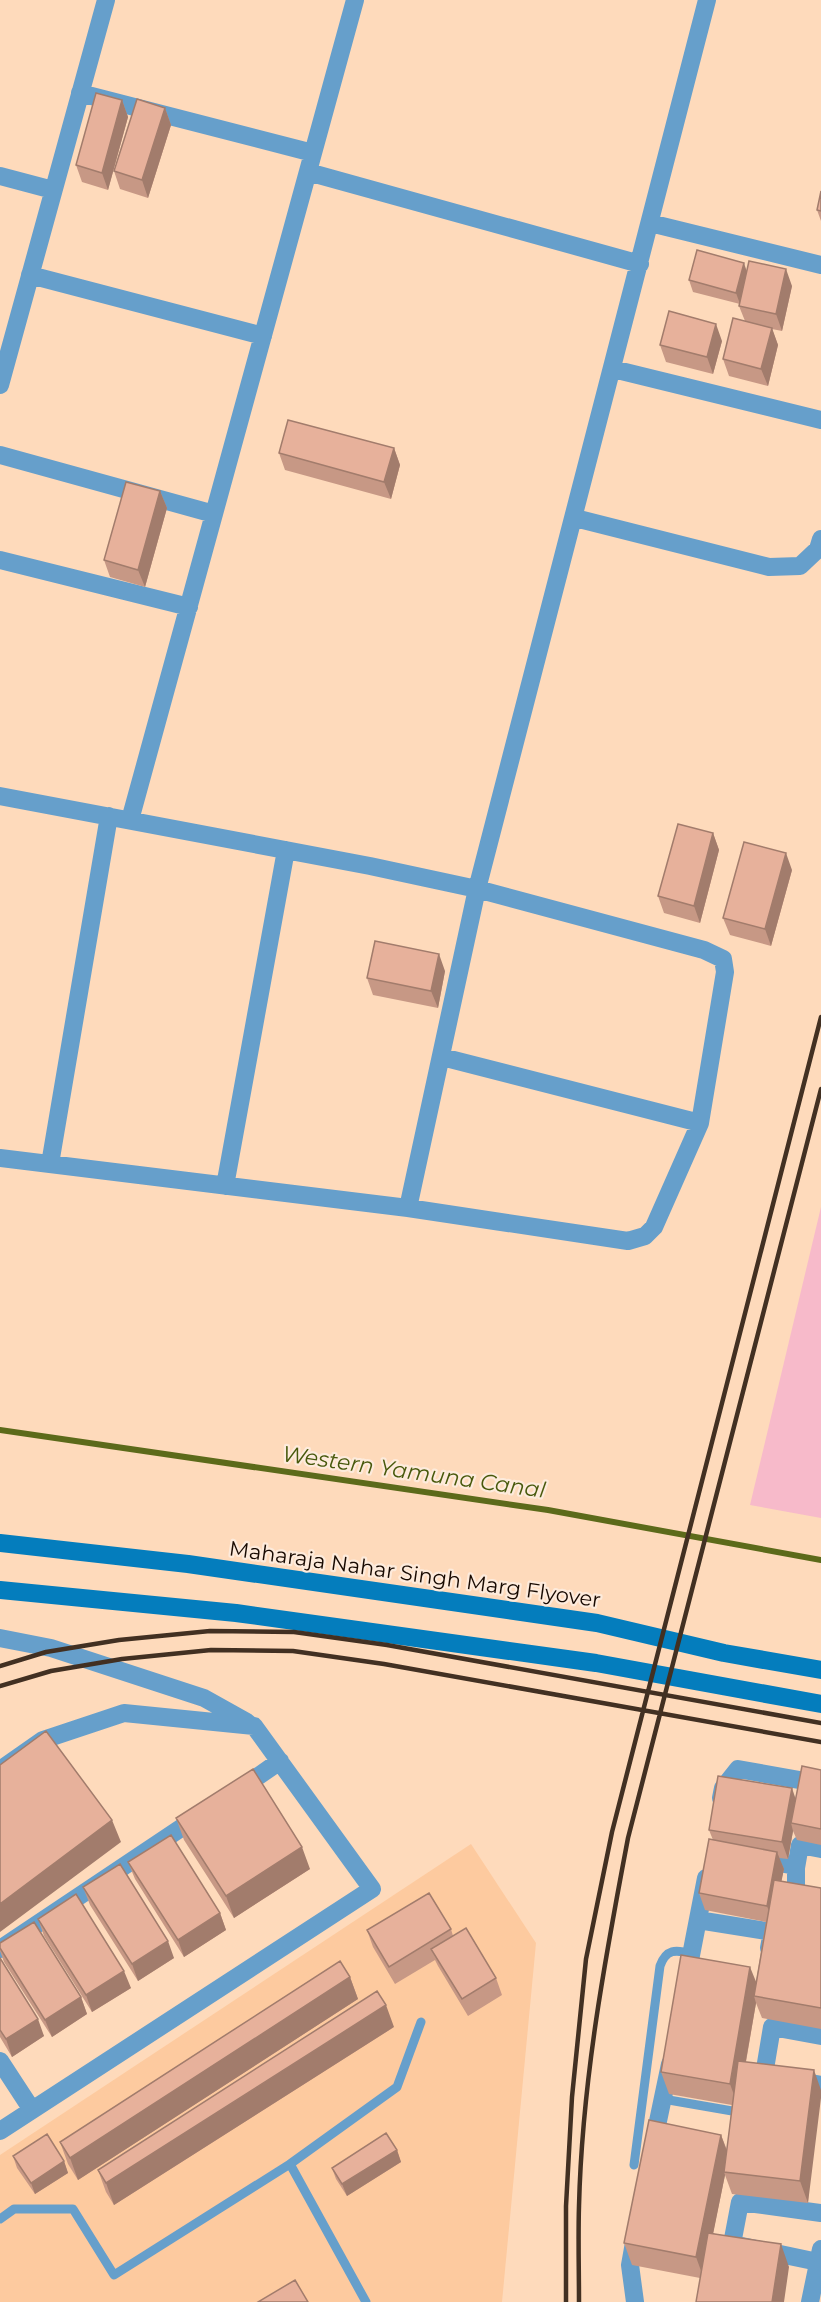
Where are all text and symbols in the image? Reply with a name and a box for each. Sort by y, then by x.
water label: Western Yamuna Canal [281,1440,547,1504]
street label: Maharaja Nahar Singh Marg Flyover [228,1536,602,1612]

